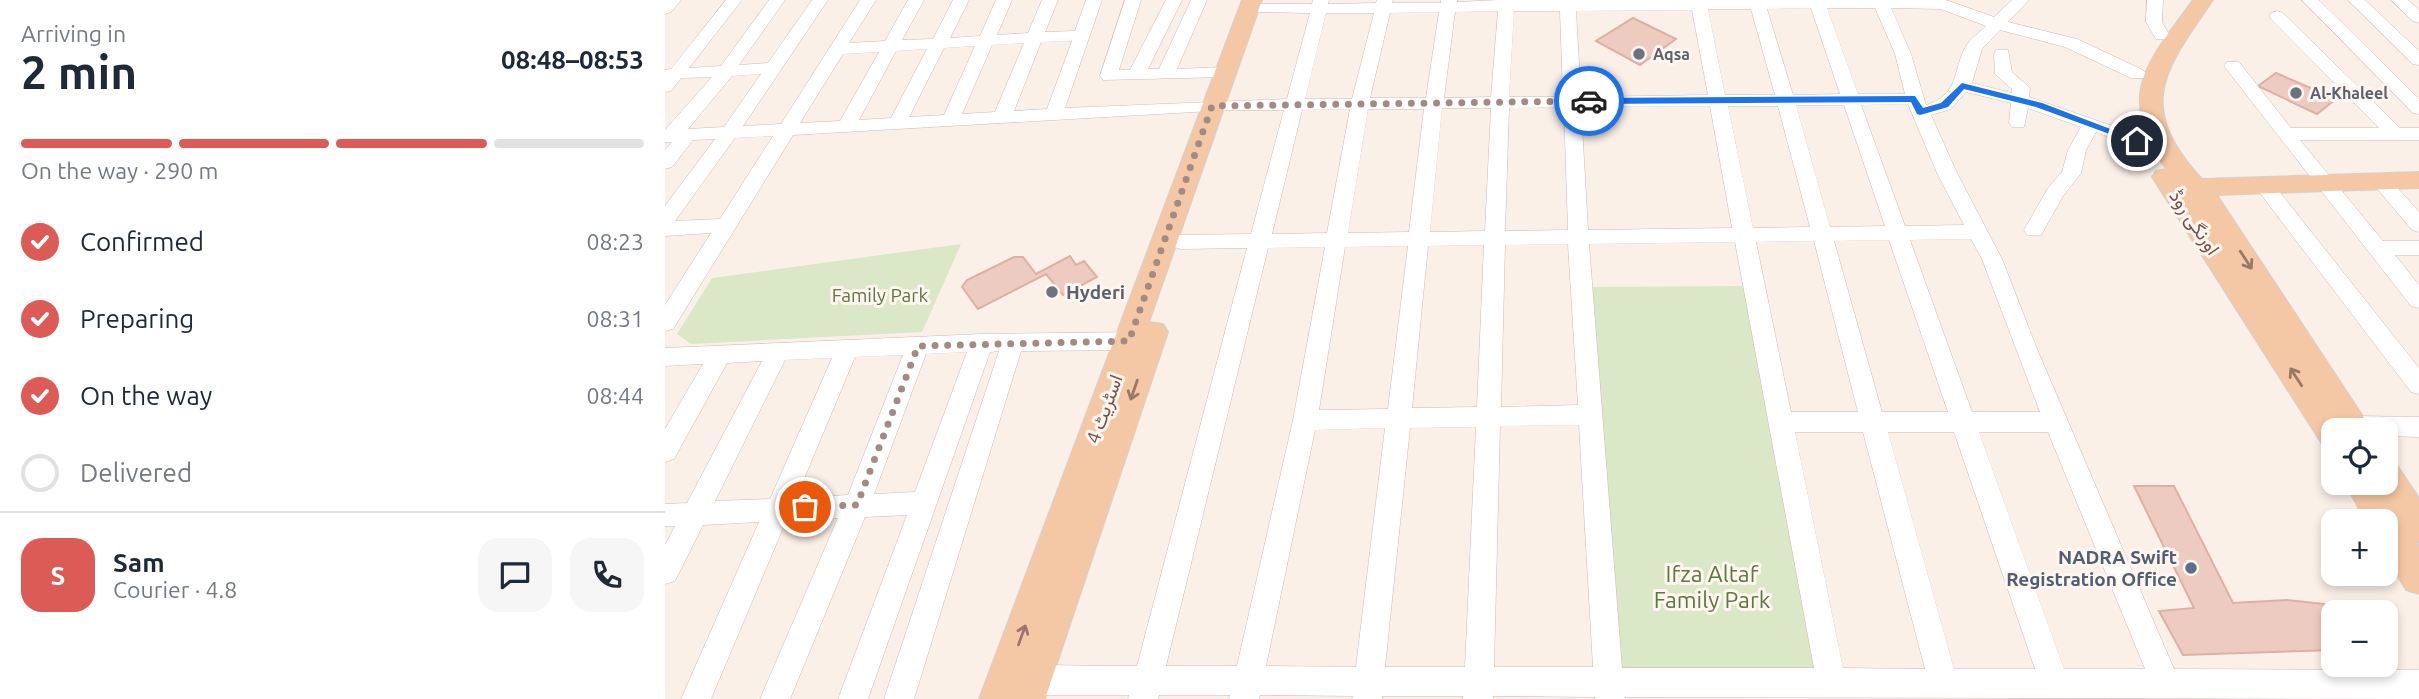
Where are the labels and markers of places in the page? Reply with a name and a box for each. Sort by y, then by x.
place label: Aqsa [1653,45,1690,63]
marker: Aqsa [1631,46,1647,62]
place label: Al-Khaleel [2310,84,2388,102]
marker: Al-Khaleel [2288,85,2304,101]
pin [2107,111,2167,171]
place label: Hyderi [1066,281,1125,303]
marker: Hyderi [1044,284,1060,300]
pin [775,477,835,537]
place label: NADRA Swift Registration Office [2006,546,2177,590]
marker: NADRA Swift Registration Office [2183,560,2199,576]

